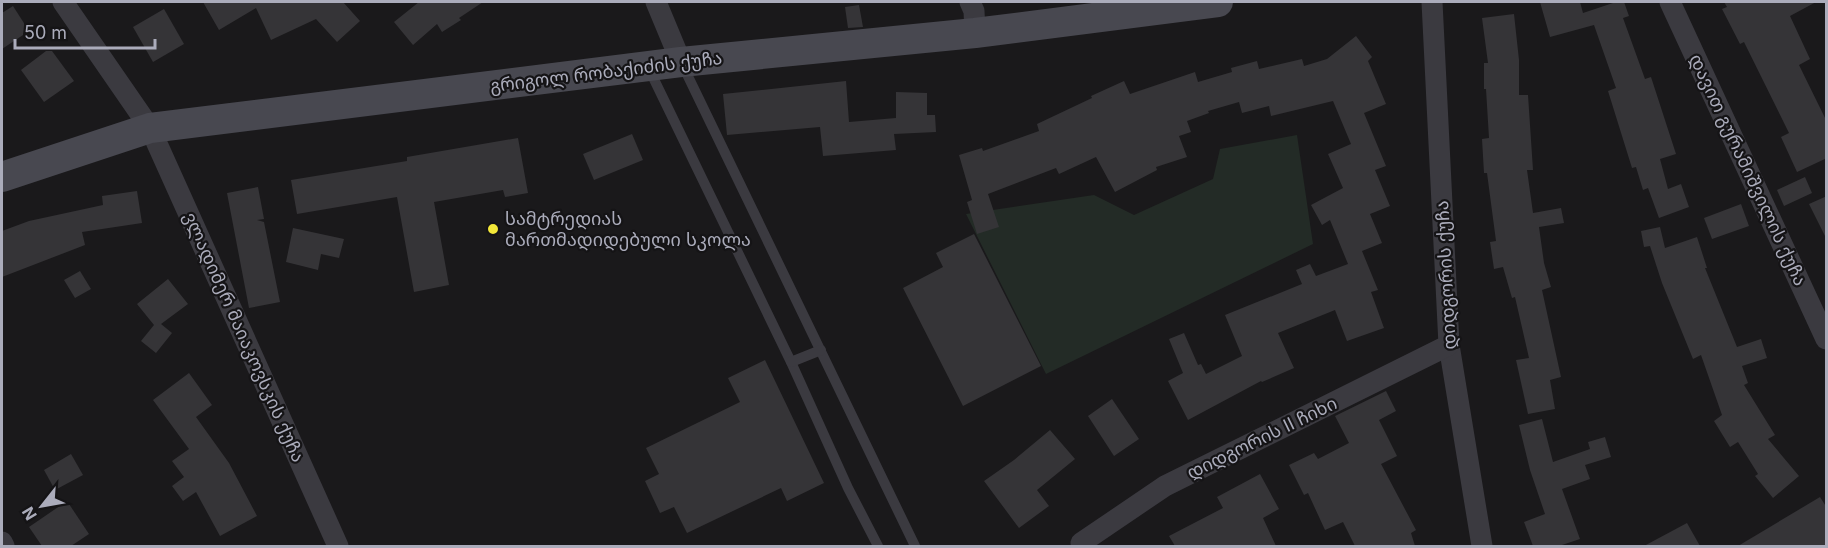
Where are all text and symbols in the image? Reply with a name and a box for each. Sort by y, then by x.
scale bar [15,12,154,50]
text: 50 m [24,22,67,43]
street label: გრიგოლ რობაქიძის ქუჩა [489,47,723,97]
street label: დავით გურამიშვილის ქუჩა [1685,51,1811,289]
street label: დიდგორის ქუჩა [1431,200,1461,350]
street label: ვლადიმერ მაიაკოვსკის ქუჩა [179,208,309,466]
place label: სამტრედიას მართმადიდებული სკოლა [505,208,751,251]
marker: სამტრედიას მართმადიდებული სკოლა [486,222,500,236]
street label: დიდგორის II ჩიხი [1183,392,1341,484]
north arrow [12,476,72,536]
text: N [17,503,41,524]

